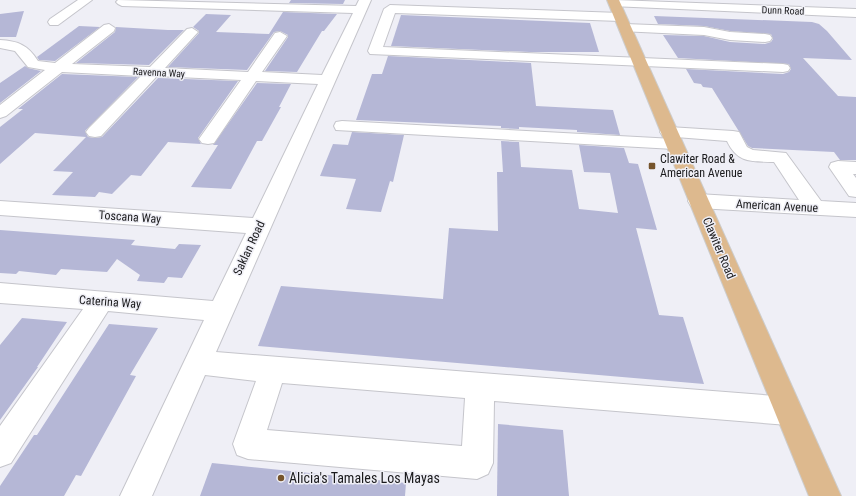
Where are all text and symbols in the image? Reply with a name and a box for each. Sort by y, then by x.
street label: Dunn Road [761,4,804,17]
street label: Ravenna Way [133,66,185,79]
place label: Clawiter Road & American Avenue [660,152,743,180]
marker: Clawiter Road & American Avenue [647,161,657,171]
street label: American Avenue [735,197,819,215]
street label: Toscana Way [98,208,162,226]
street label: Clawiter Road [700,215,738,281]
street label: Saklan Road [230,218,268,277]
street label: Caterina Way [79,293,141,311]
place label: Alicia's Tamales Los Mayas [289,470,440,486]
marker: Alicia's Tamales Los Mayas [276,473,286,483]

